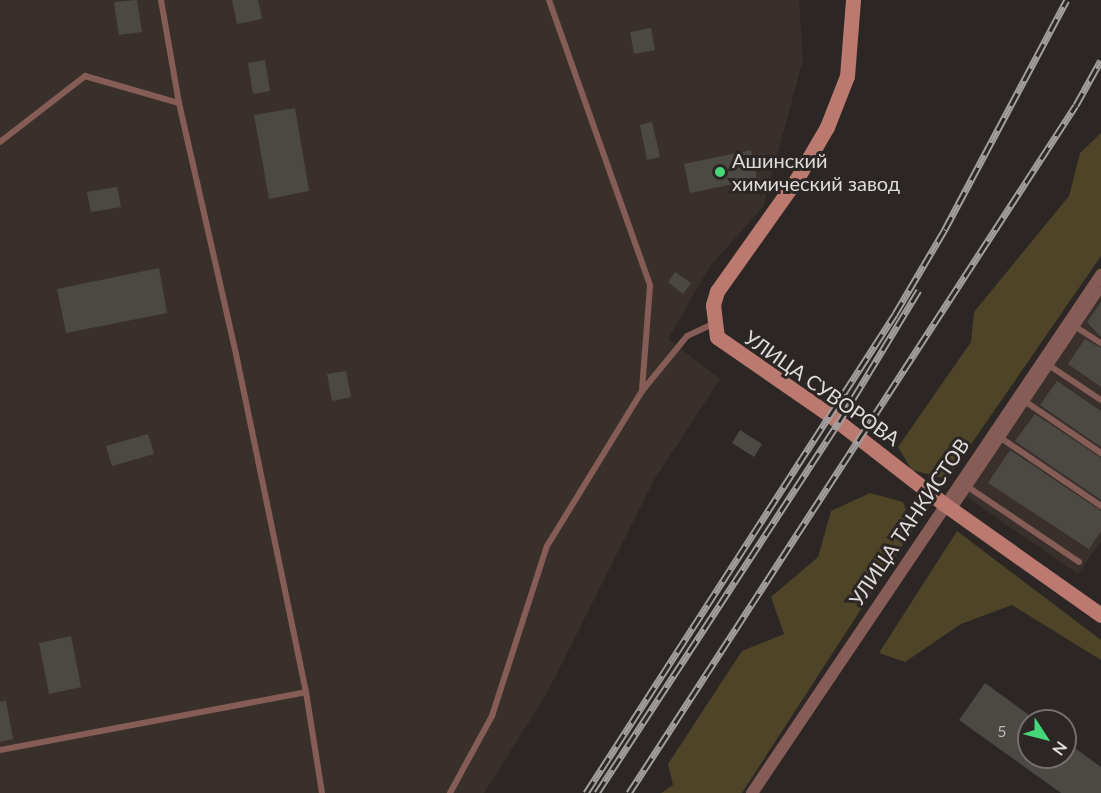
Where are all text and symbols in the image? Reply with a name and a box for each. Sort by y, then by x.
place label: Ашинский химический завод [732,148,900,195]
marker: Ашинский химический завод [713,165,727,179]
street label: УЛИЦА СУВОРОВА [740,325,904,451]
street label: УЛИЦА ТАНКИСТОВ [844,434,974,610]
north arrow [1017,709,1077,769]
house number: 5 [997,721,1007,741]
text: N [1049,738,1072,759]

